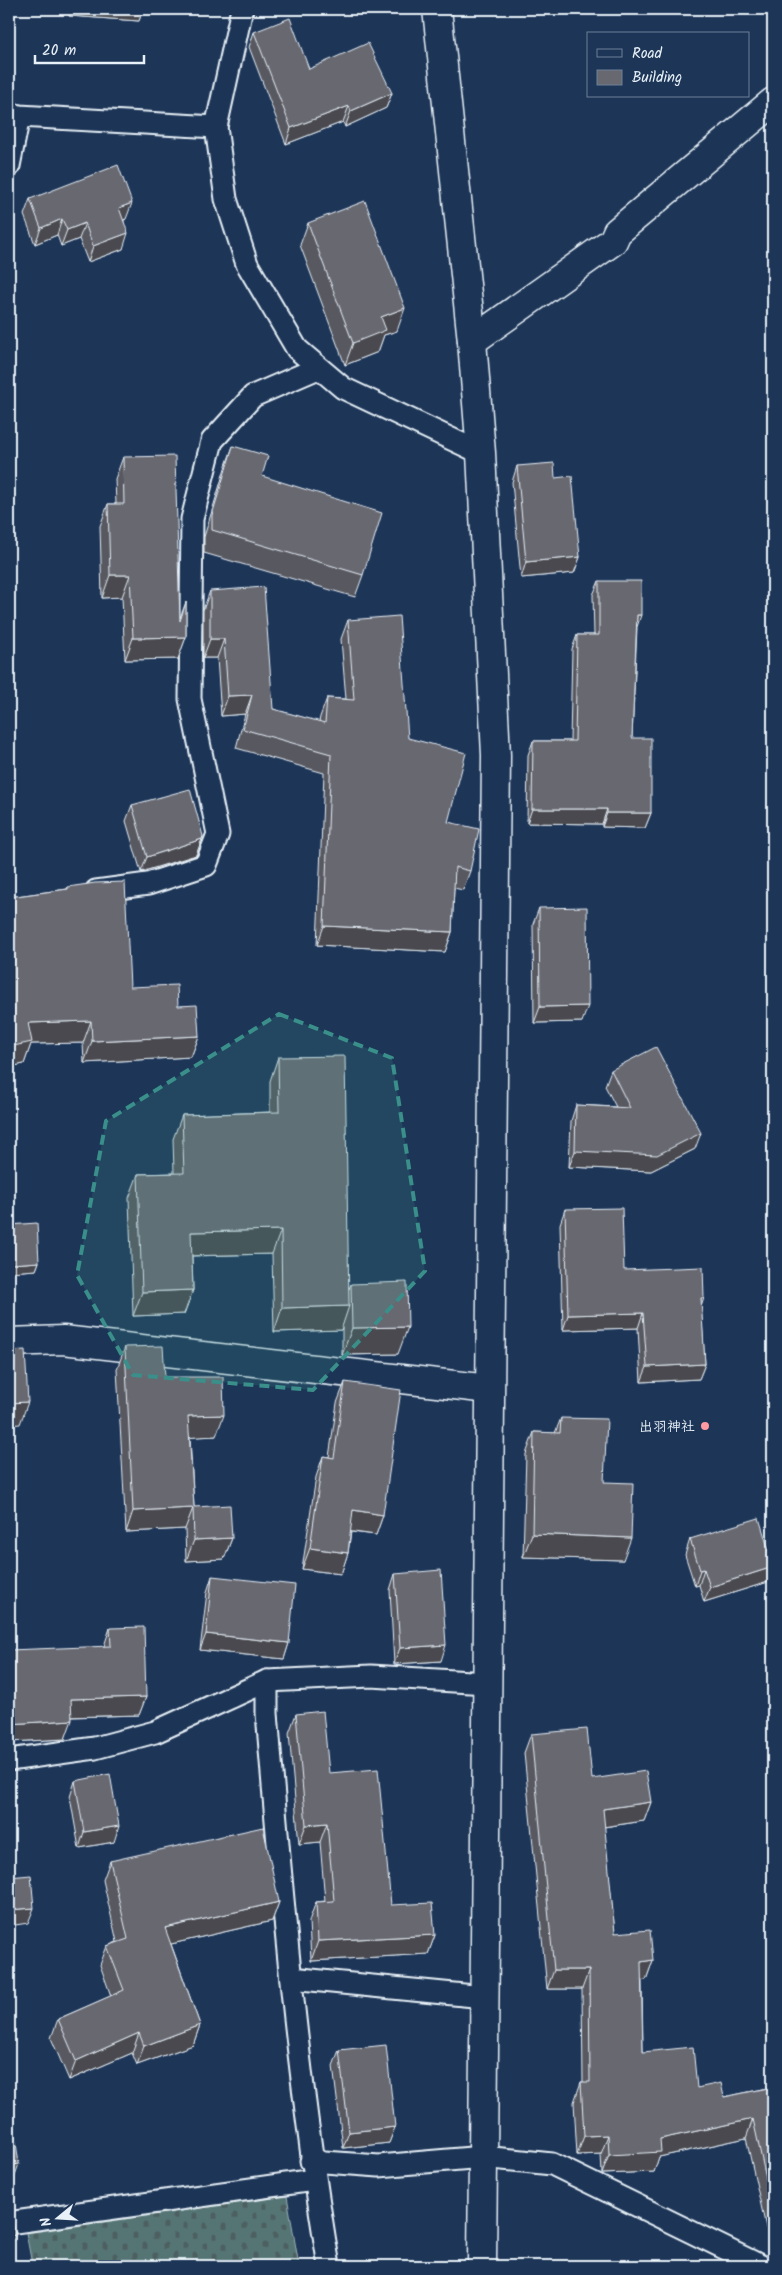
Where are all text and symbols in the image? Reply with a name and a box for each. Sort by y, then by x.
scale bar [35,32,144,64]
legend [587,32,750,98]
text: 20 m [42,39,76,63]
text: Road [632,42,663,66]
text: Building [632,66,682,90]
place label: 出羽神社 [639,1416,695,1438]
marker: 出羽神社 [699,1420,711,1432]
north arrow [32,2192,82,2242]
text: N [35,2214,58,2229]

